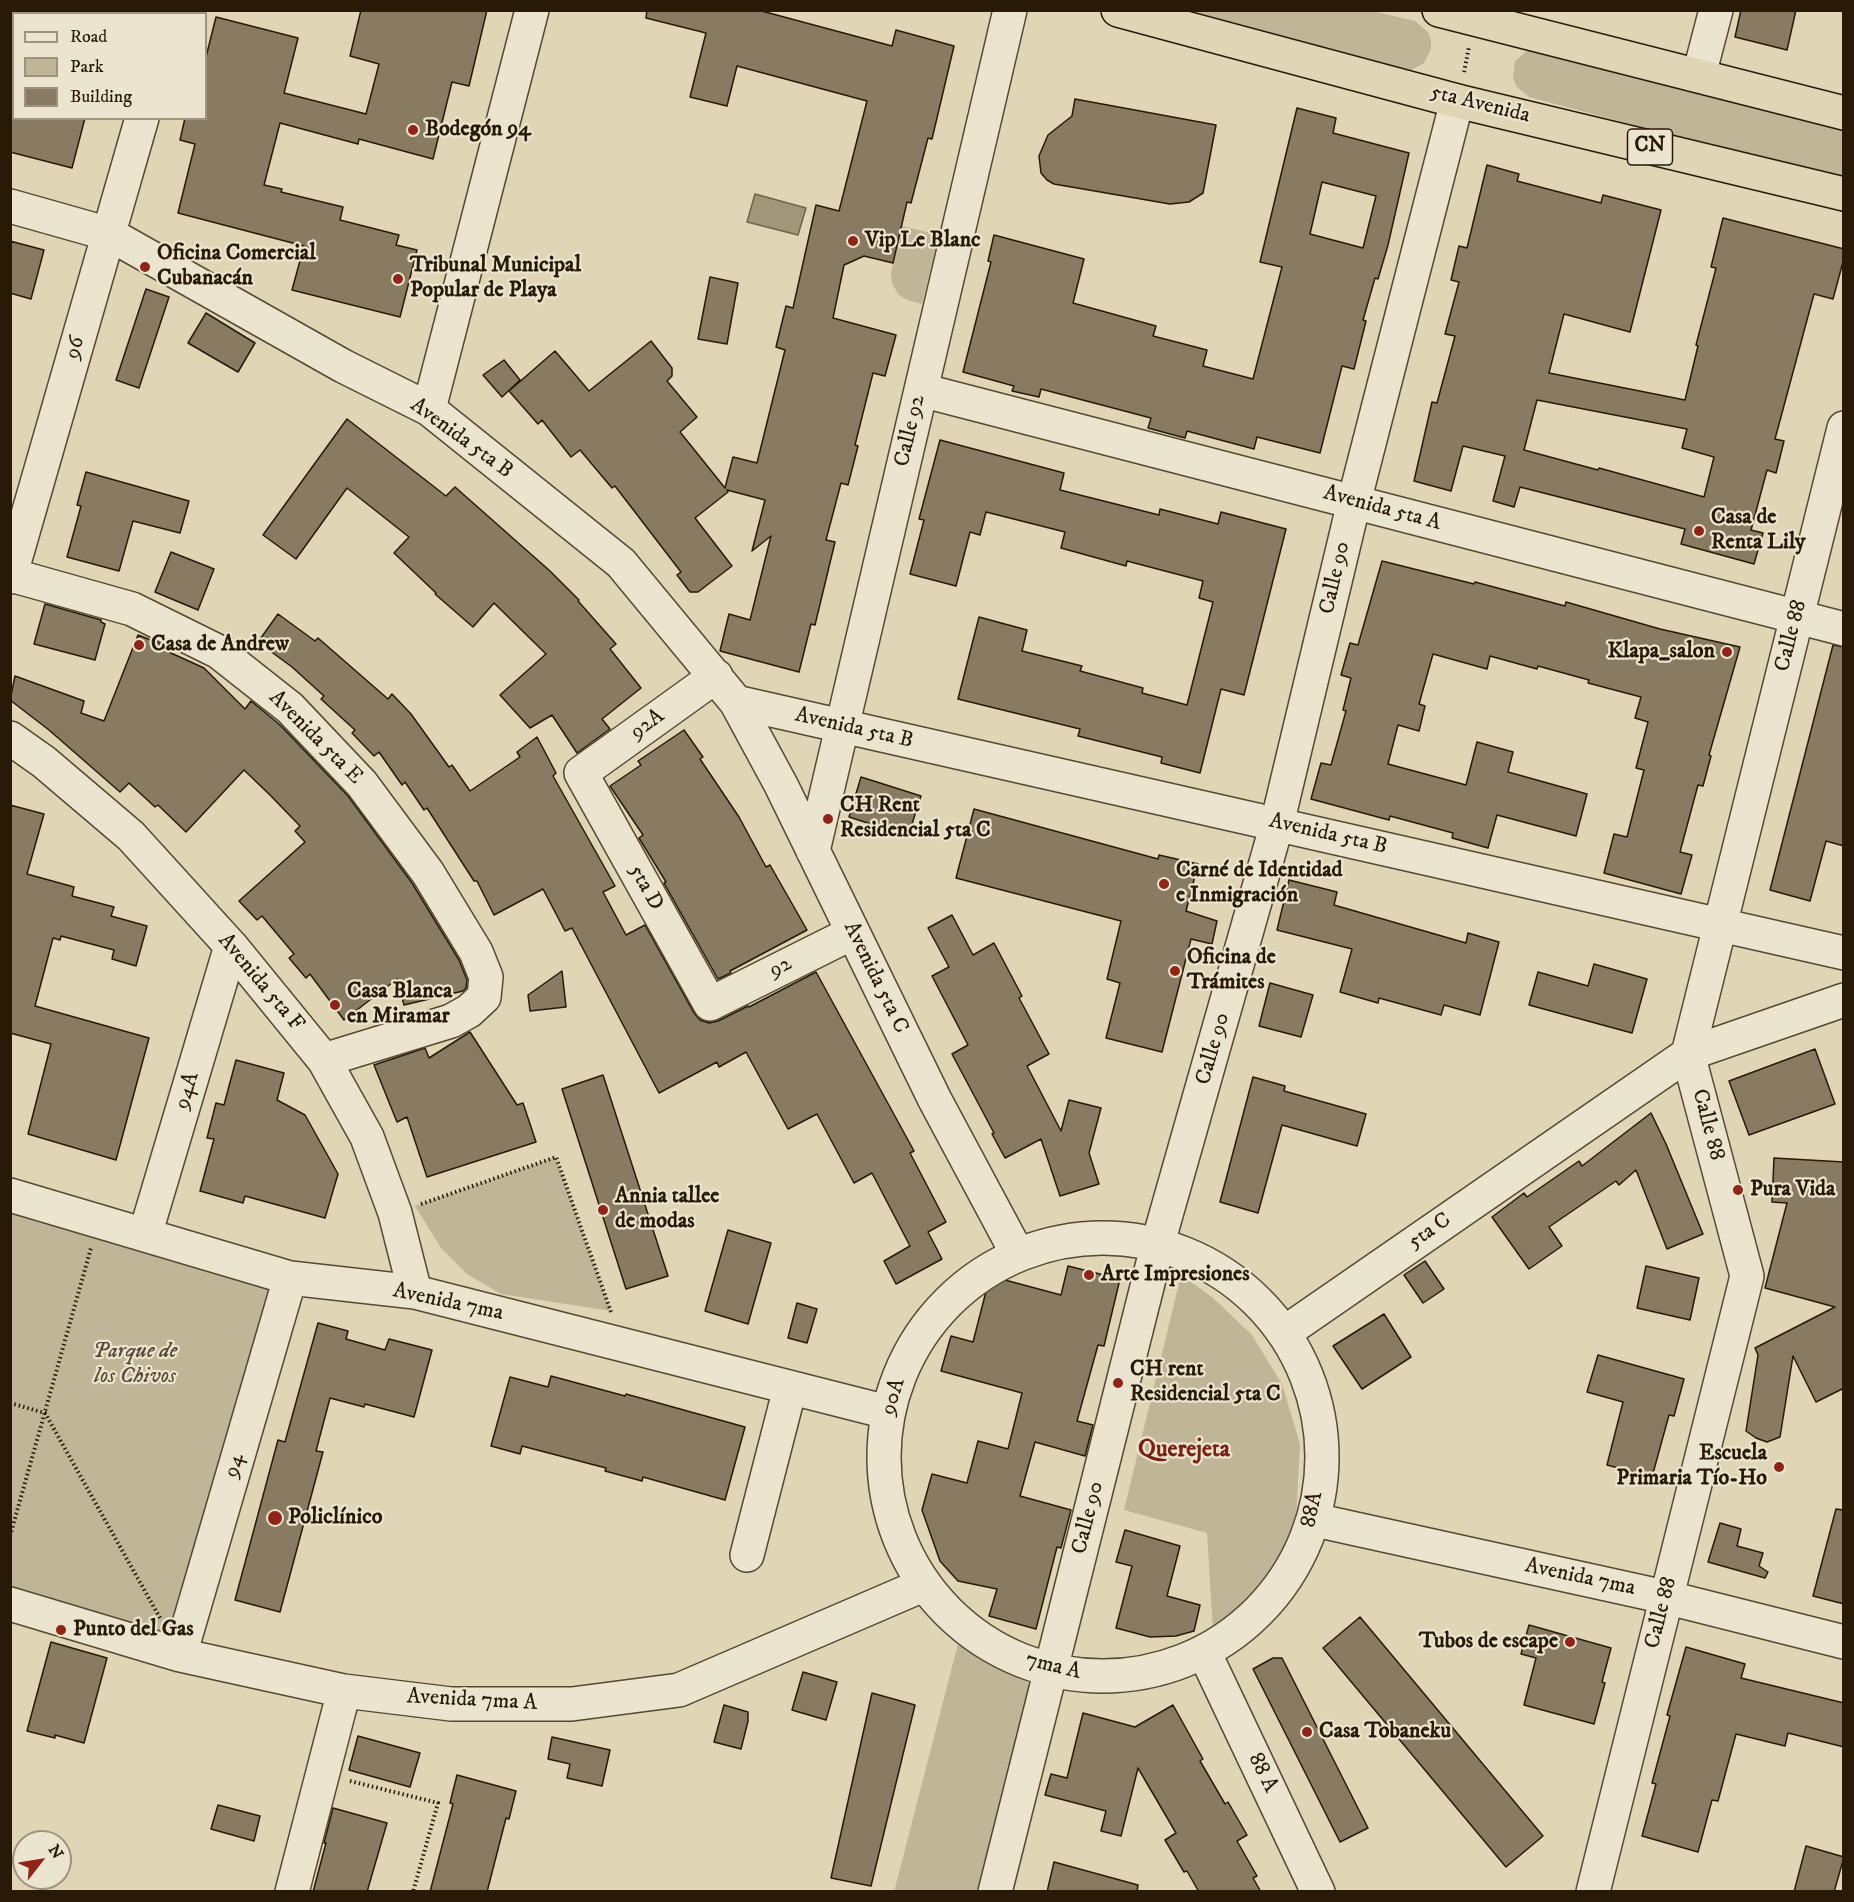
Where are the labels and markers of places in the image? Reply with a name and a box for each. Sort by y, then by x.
place label: Bodegón 94 [425,117,531,143]
marker: Bodegón 94 [406,123,420,137]
place label: Vip Le Blanc [865,228,981,254]
marker: Vip Le Blanc [846,234,860,248]
place label: Oficina Comercial Cubanacán [157,241,316,292]
place label: Tribunal Municipal Popular de Playa [410,253,581,304]
marker: Oficina Comercial Cubanacán [138,260,152,274]
marker: Tribunal Municipal Popular de Playa [391,272,405,286]
place label: Casa de Renta Lily [1711,505,1805,556]
marker: Casa de Renta Lily [1692,524,1706,538]
place label: Casa de Andrew [151,632,289,658]
marker: Casa de Andrew [132,638,146,652]
place label: Klapa_salon [1607,639,1715,665]
marker: Klapa_salon [1720,645,1734,659]
place label: CH Rent Residencial 5ta C [840,793,991,844]
marker: CH Rent Residencial 5ta C [821,812,835,826]
place label: Carné de Identidad e Inmigración [1176,858,1343,909]
marker: Carné de Identidad e Inmigración [1157,877,1171,891]
place label: Oficina de Trámites [1187,945,1276,996]
marker: Oficina de Trámites [1168,964,1182,978]
place label: Casa Blanca en Miramar [347,979,452,1030]
marker: Casa Blanca en Miramar [328,998,342,1012]
place label: Pura Vida [1750,1177,1835,1203]
marker: Pura Vida [1731,1183,1745,1197]
place label: Annia tallee de modas [615,1184,719,1236]
marker: Annia tallee de modas [596,1203,610,1217]
place label: Arte Impresiones [1101,1262,1250,1288]
marker: Arte Impresiones [1082,1268,1096,1282]
place label: CH rent Residencial 5ta C [1130,1357,1281,1408]
marker: CH rent Residencial 5ta C [1111,1376,1125,1390]
place label: Escuela Primaria Tío-Ho [1616,1441,1767,1492]
marker: Escuela Primaria Tío-Ho [1772,1460,1786,1474]
place label: Policlínico [288,1505,382,1531]
marker: Policlínico [266,1509,284,1527]
place label: Punto del Gas [73,1617,194,1643]
marker: Punto del Gas [54,1623,68,1637]
place label: Tubos de escape [1419,1629,1558,1655]
marker: Tubos de escape [1563,1635,1577,1649]
place label: Casa Tobaneku [1319,1719,1451,1745]
marker: Casa Tobaneku [1300,1725,1314,1739]

